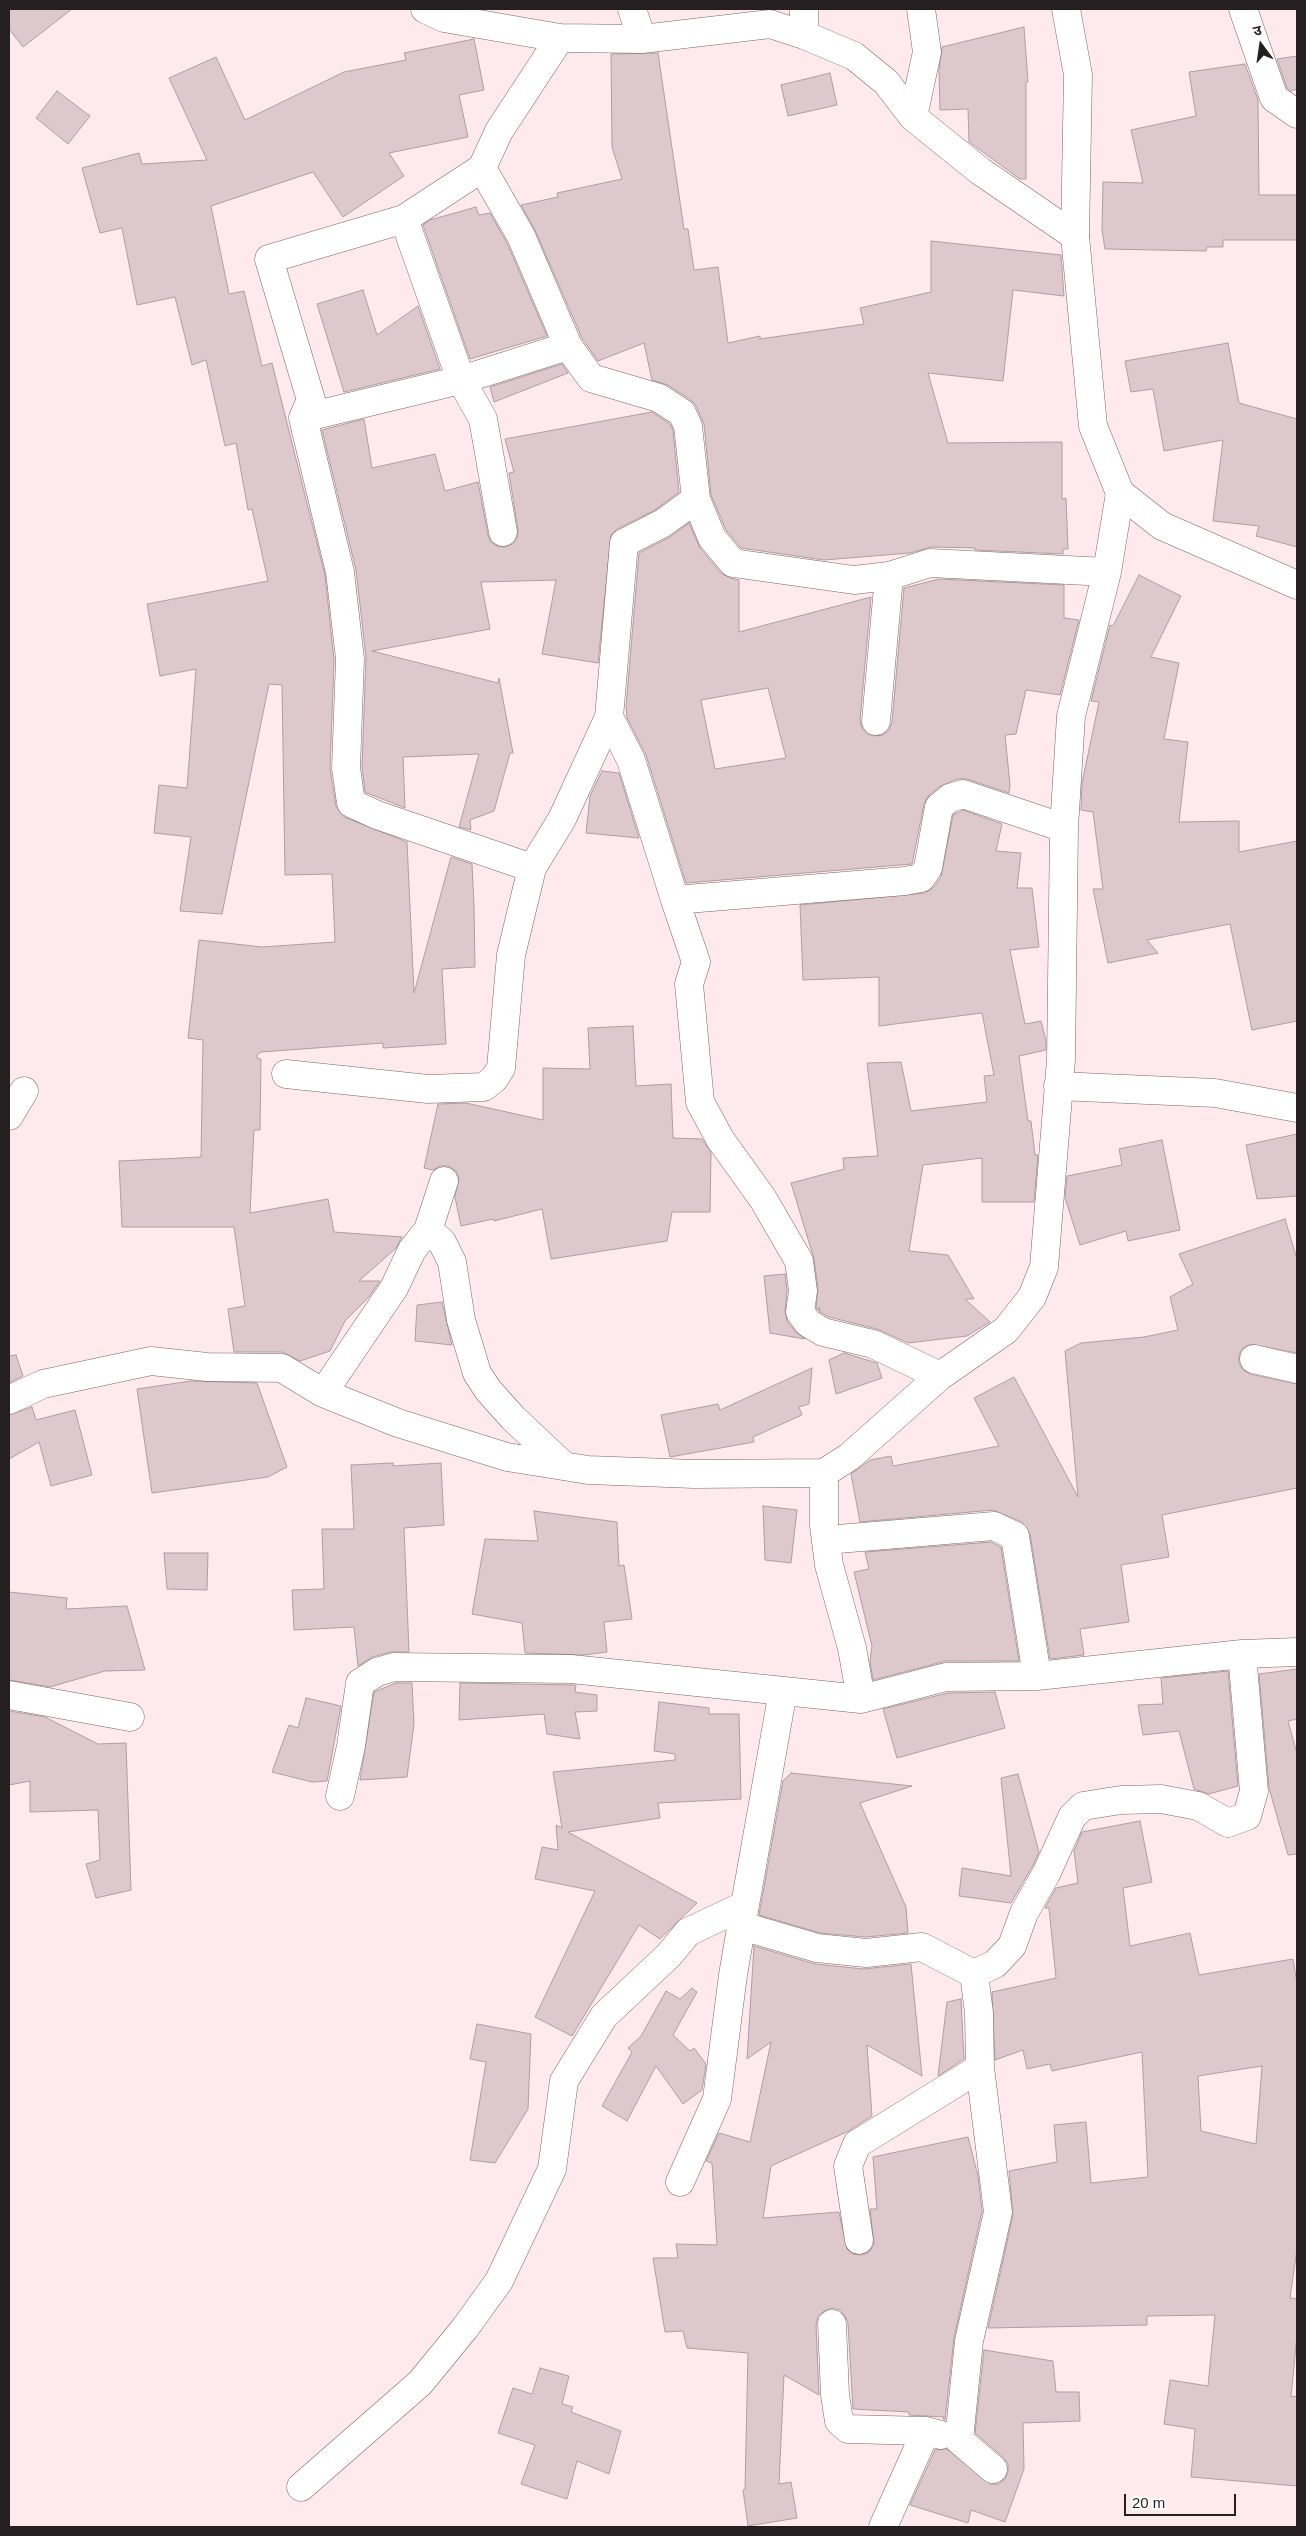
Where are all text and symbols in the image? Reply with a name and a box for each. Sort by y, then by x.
north arrow [1236,20,1286,70]
text: उ [1251,22,1263,39]
scale bar [1126,2484,1238,2516]
text: 20 m [1132,2494,1165,2511]

